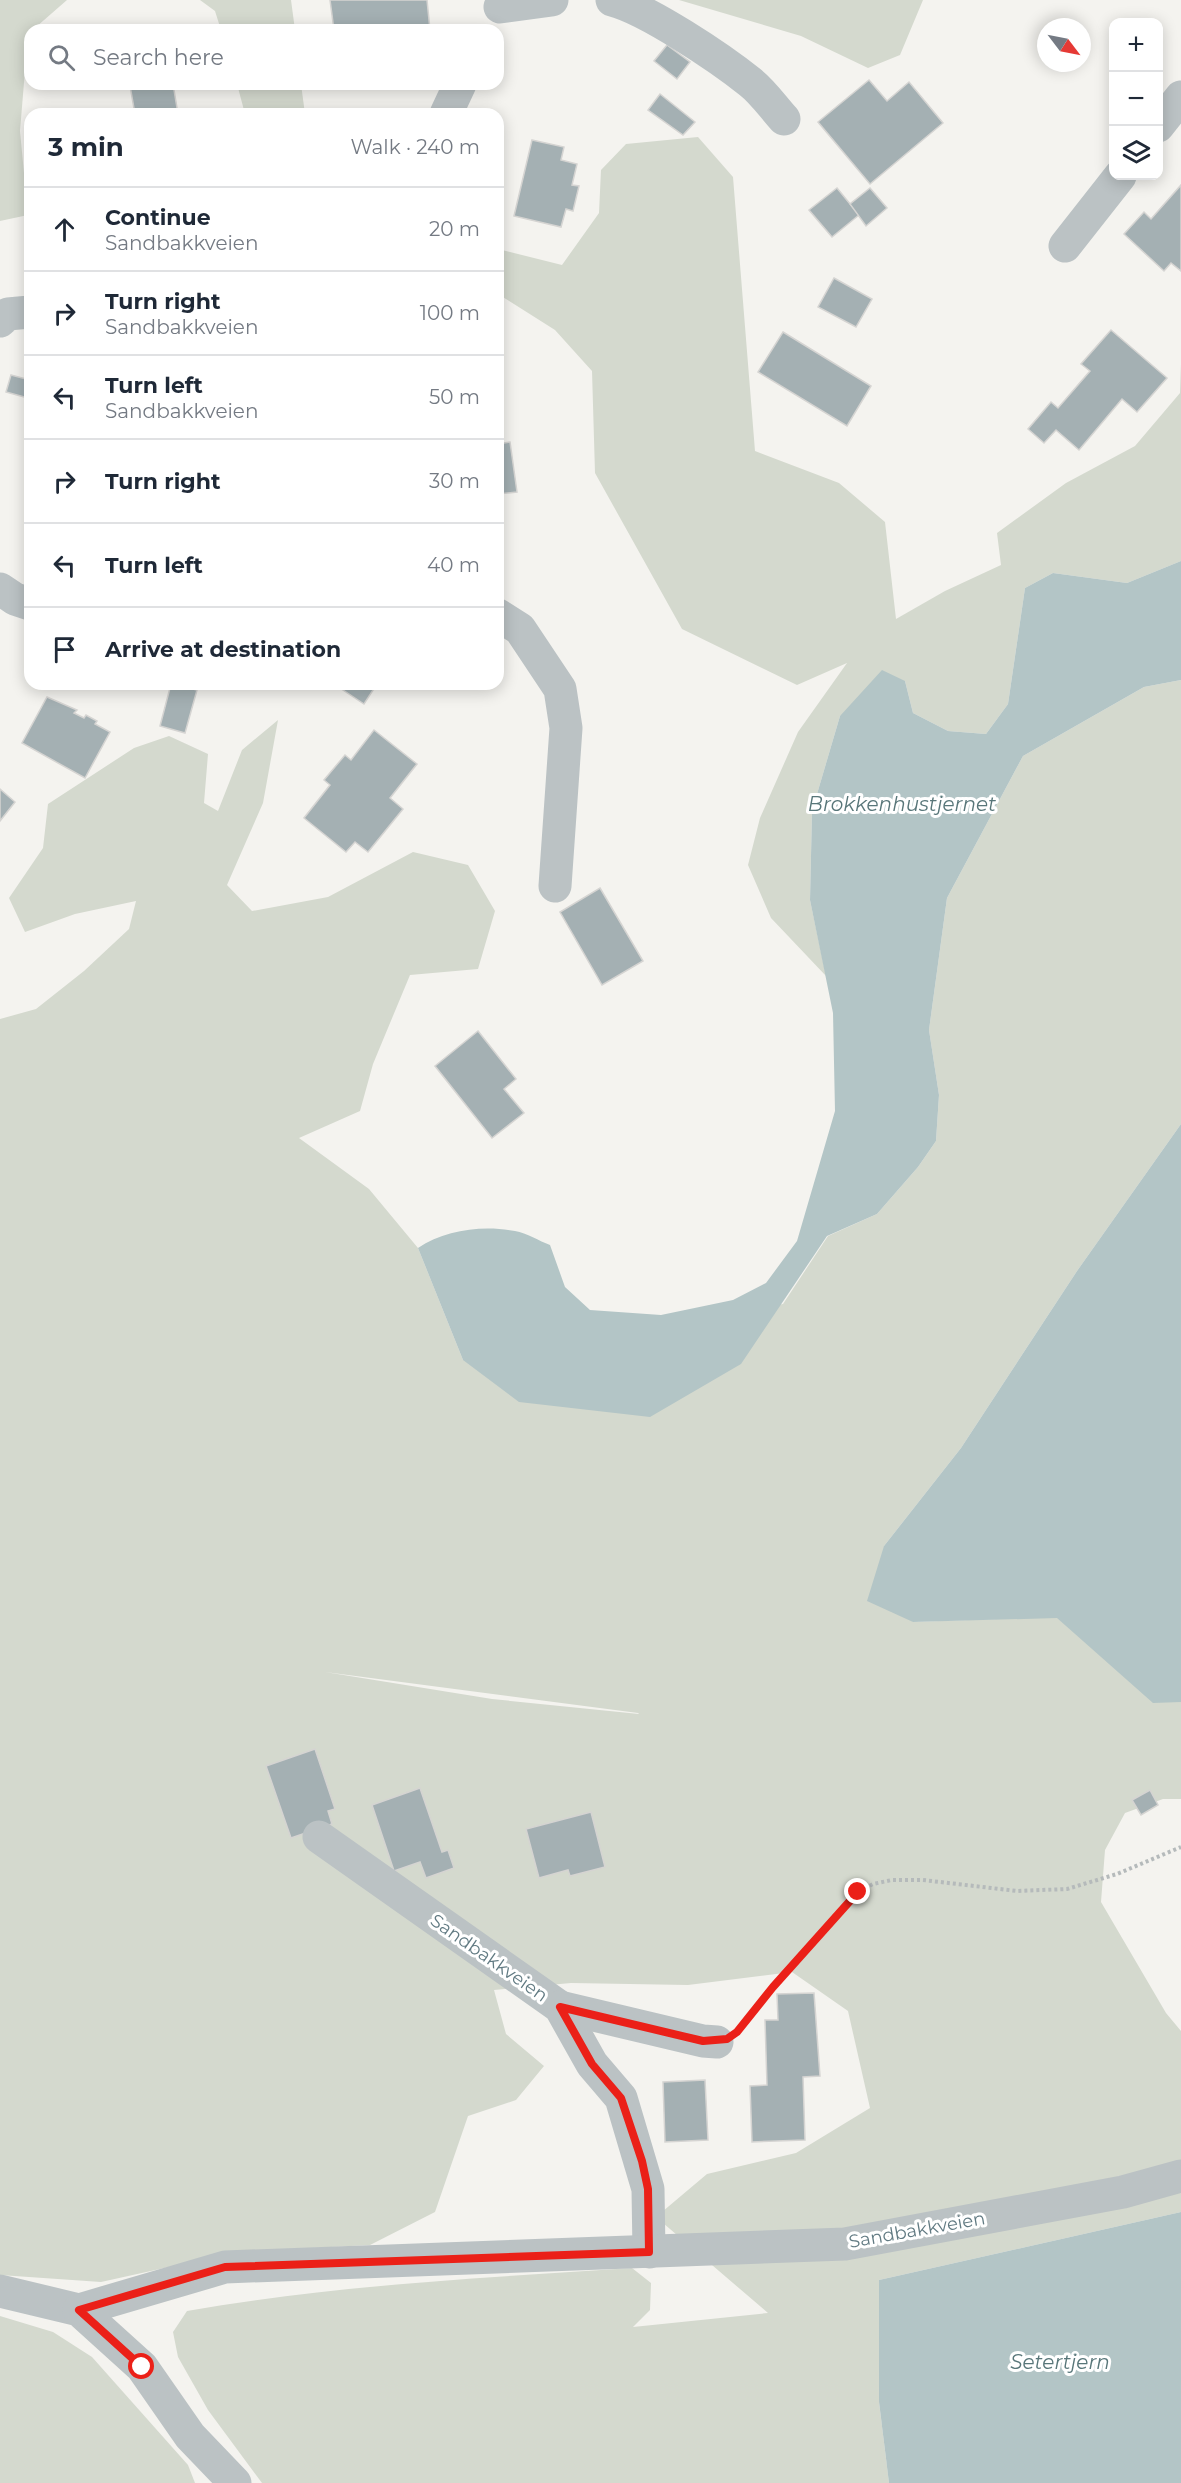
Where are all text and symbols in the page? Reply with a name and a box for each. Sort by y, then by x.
north arrow [1037,18,1091,72]
map controls [1109,18,1163,180]
button: + [1109,18,1163,72]
search box [24,24,504,90]
icon: search [45,41,78,74]
text: Search here [93,44,224,71]
button: − [1109,72,1163,126]
button: layers [1109,126,1163,180]
text: 3 min [48,131,124,163]
text: Walk · 240 m [350,135,480,159]
text: Continue [105,204,211,231]
icon: ahead [48,213,81,246]
text: 20 m [429,217,480,241]
text: Sandbakkveien [105,231,258,255]
text: Turn right [105,288,220,315]
icon: right [48,297,81,330]
text: 100 m [420,301,480,325]
text: Sandbakkveien [105,315,258,339]
text: Turn left [105,372,203,399]
icon: left [48,381,81,414]
text: 50 m [429,385,480,409]
text: Sandbakkveien [105,399,258,423]
icon: right [48,465,81,498]
text: Turn right [105,468,220,495]
text: 30 m [429,469,480,493]
icon: left [48,549,81,582]
text: Turn left [105,552,203,579]
text: 40 m [427,553,480,577]
icon: arrive [48,633,81,666]
text: Arrive at destination [105,636,341,663]
water label: Brokkenhustjernet [808,792,996,816]
route end [844,1878,870,1904]
street label: Sandbakkveien [426,1909,552,2007]
street label: Sandbakkveien [847,2207,987,2253]
water label: Setertjern [1010,2350,1110,2374]
route start [128,2353,154,2379]

